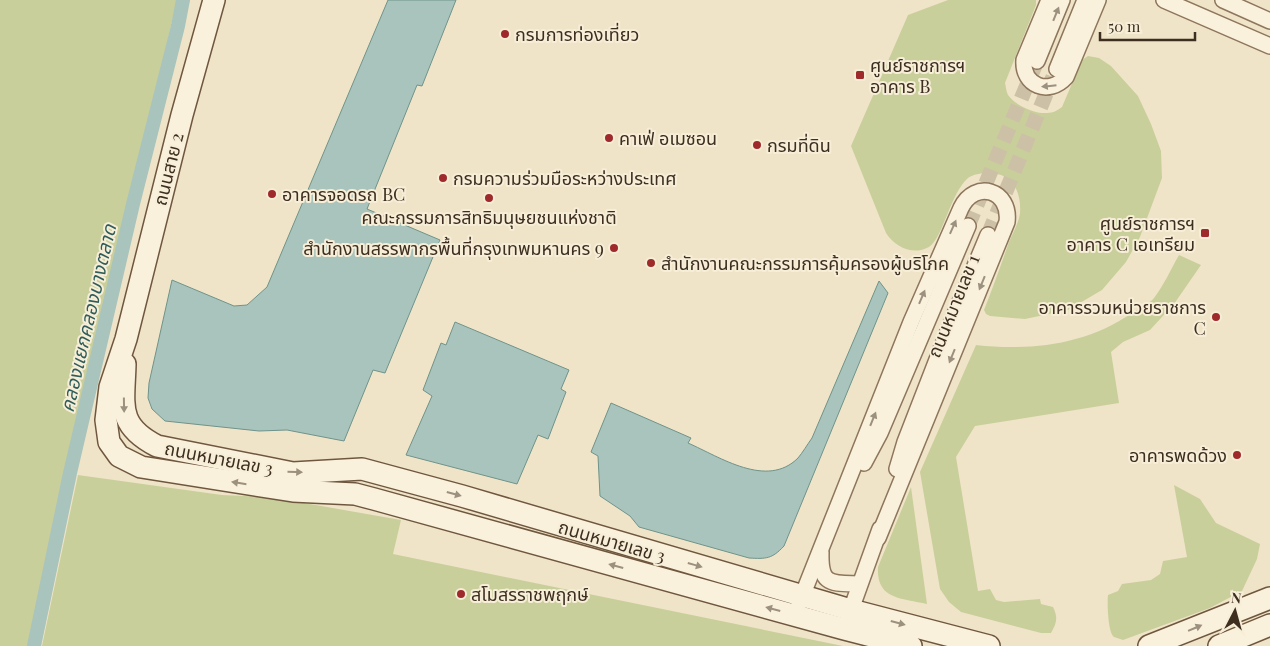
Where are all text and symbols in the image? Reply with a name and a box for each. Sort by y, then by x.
one-way arrow [1052,6,1060,21]
scale bar [1100,10,1195,42]
text: 50 m [1108,16,1141,36]
place label: กรมการท่องเที่ยว [515,22,639,46]
marker: กรมการท่องเที่ยว [499,28,511,40]
place label: ศูนย์ราชการฯ อาคาร B [870,53,965,98]
marker: ศูนย์ราชการฯ อาคาร B [854,69,866,81]
one-way arrow [1040,82,1056,90]
place label: คาเฟ่ อเมซอน [619,126,717,150]
street label: ถนนสาย 2 [147,130,189,208]
marker: คาเฟ่ อเมซอน [603,132,615,144]
place label: กรมที่ดิน [767,133,831,157]
marker: กรมที่ดิน [751,139,763,151]
place label: กรมความร่วมมือระหว่างประเทศ [453,166,677,190]
marker: กรมความร่วมมือระหว่างประเทศ [437,172,449,184]
place label: อาคารจอดรถ BC [282,182,405,206]
marker: อาคารจอดรถ BC [266,188,278,200]
marker: คณะกรรมการสิทธิมนุษยชนแห่งชาติ [483,192,495,204]
place label: คณะกรรมการสิทธิมนุษยชนแห่งชาติ [361,205,617,229]
place label: ศูนย์ราชการฯ อาคาร C เอเทรียม [1067,211,1195,256]
water label: คลองแยกคลองบางตลาด [53,220,122,414]
one-way arrow [949,220,957,234]
marker: ศูนย์ราชการฯ อาคาร C เอเทรียม [1199,227,1211,239]
place label: สำนักงานสรรพากรพื้นที่กรุงเทพมหานคร 9 [303,236,604,260]
marker: สำนักงานสรรพากรพื้นที่กรุงเทพมหานคร 9 [608,242,620,254]
place label: สำนักงานคณะกรรมการคุ้มครองผู้บริโภค [661,251,949,276]
street label: ถนนหมายเลข 1 [921,251,985,361]
marker: สำนักงานคณะกรรมการคุ้มครองผู้บริโภค [645,257,657,269]
one-way arrow [978,276,985,291]
one-way arrow [919,290,927,304]
place label: อาคารรวมหน่วยราชการ C [1038,295,1206,340]
marker: อาคารรวมหน่วยราชการ C [1210,311,1222,323]
one-way arrow [948,349,956,363]
one-way arrow [121,398,129,414]
one-way arrow [869,412,877,426]
street label: ถนนหมายเลข 3 [163,436,275,480]
place label: อาคารพดด้วง [1129,443,1227,467]
marker: อาคารพดด้วง [1231,449,1243,461]
one-way arrow [288,468,304,476]
one-way arrow [230,478,246,486]
one-way arrow [447,490,462,498]
street label: ถนนหมายเลข 3 [556,514,668,568]
one-way arrow [687,561,702,569]
one-way arrow [608,562,623,570]
place label: สโมสรราชพฤกษ์ [471,582,589,606]
north arrow [1210,586,1260,636]
marker: สโมสรราชพฤกษ์ [455,588,467,600]
text: N [1230,588,1242,608]
one-way arrow [765,605,780,613]
one-way arrow [890,619,905,627]
one-way arrow [1188,624,1202,632]

